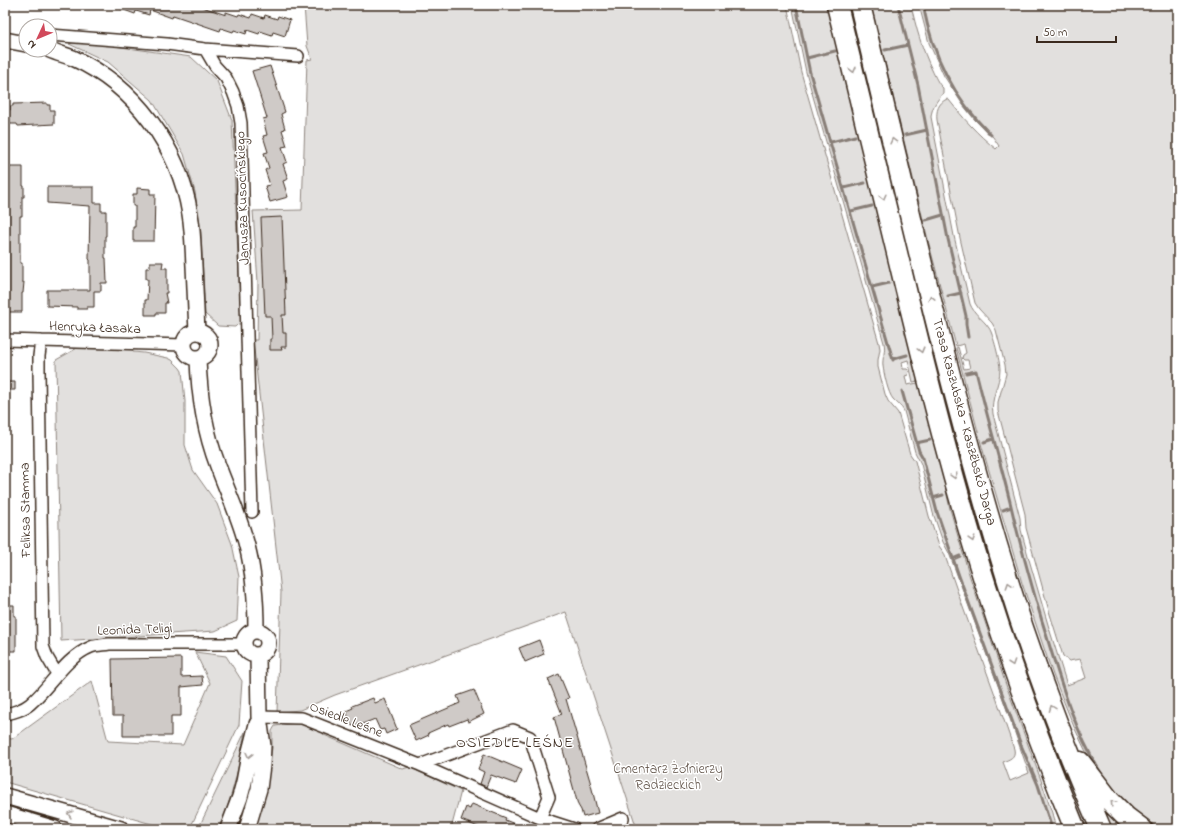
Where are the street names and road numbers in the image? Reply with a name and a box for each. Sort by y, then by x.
street label: Janusza Kusocińskiego [230,131,257,265]
street label: Henryka Łasaka [49,316,141,341]
street label: Trasa Kaszubska – Kaszëbskô Darga [925,316,1002,528]
street label: Feliksa Stamma [15,462,37,559]
street label: Leonida Teligi [97,618,173,643]
street label: Osiedle Leśne [306,696,386,744]

